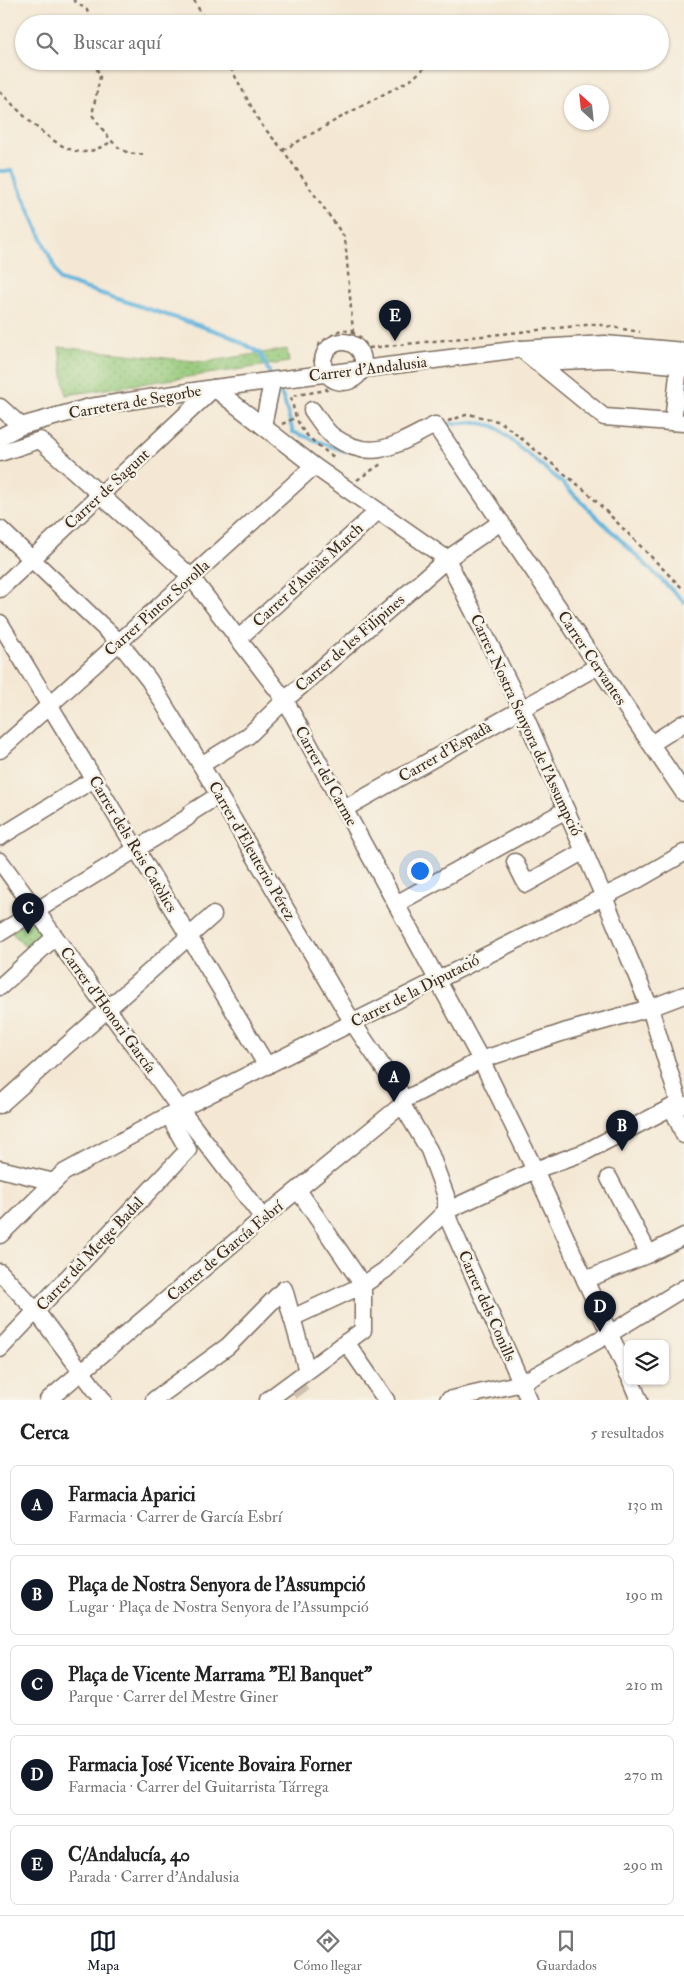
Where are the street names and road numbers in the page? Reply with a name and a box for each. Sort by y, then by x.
street label: Carrer d'Andalusia [308,352,429,386]
street label: Carretera de Segorbe [67,380,203,423]
street label: Carrer de Sagunt [60,444,154,534]
street label: Carrer d'Ausiàs March [249,518,368,631]
street label: Carrer Pintor Sorolla [100,555,214,661]
street label: Carrer de les Filipines [291,590,410,697]
street label: Carrer Cervantes [553,607,631,709]
street label: Carrer Nostra Senyora de l'Assumpció [465,611,586,840]
street label: Carrer d'Espadà [395,717,496,788]
street label: Carrer del Carme [290,722,362,830]
street label: Carrer dels Reis Catòlics [84,772,182,916]
street label: Carrer d'Eleuterio Pérez [204,778,300,924]
street label: Carrer d'Honori García [55,943,161,1077]
street label: Carrer de la Diputació [347,950,483,1033]
street label: Carrer del Metge Badal [32,1193,148,1315]
street label: Carrer de García Esbrí [163,1195,289,1305]
street label: Carrer dels Conills [454,1247,520,1365]

